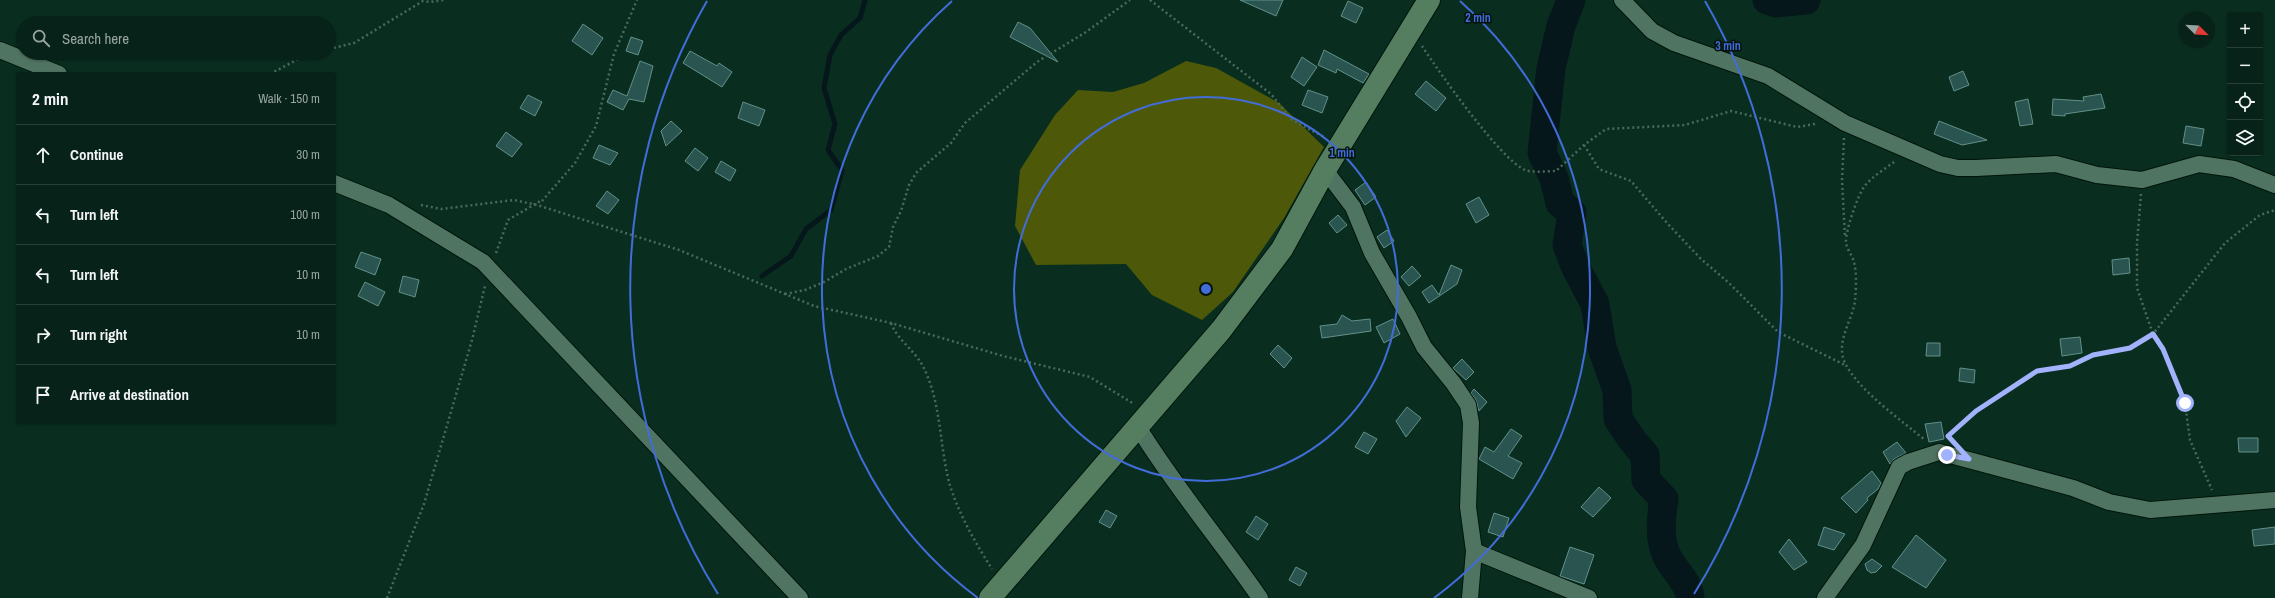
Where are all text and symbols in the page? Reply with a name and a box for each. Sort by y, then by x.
text: 2 min [1465,10,1491,26]
north arrow [2179,12,2215,48]
map controls [2227,12,2263,156]
button: + [2227,12,2263,48]
search box [16,16,336,60]
icon: search [30,27,52,49]
text: Search here [62,28,129,49]
text: 3 min [1715,38,1741,54]
button: − [2227,48,2263,84]
button: locate [2227,84,2263,120]
text: 2 min [32,87,68,110]
text: Walk · 150 m [258,90,320,107]
button: layers [2227,120,2263,156]
icon: ahead [32,144,54,166]
text: Continue [70,144,123,165]
text: 1 min [1329,145,1355,161]
text: 30 m [296,146,320,163]
icon: left [32,204,54,226]
text: Turn left [70,204,118,225]
text: 100 m [290,206,320,223]
icon: left [32,264,54,286]
text: Turn left [70,264,118,285]
text: 10 m [296,266,320,283]
centre of rings [1199,282,1213,296]
icon: right [32,324,54,346]
text: Turn right [70,324,127,345]
text: 10 m [296,326,320,343]
icon: arrive [32,384,54,406]
text: Arrive at destination [70,384,189,405]
route start [2176,394,2194,412]
route end [1938,446,1956,464]

